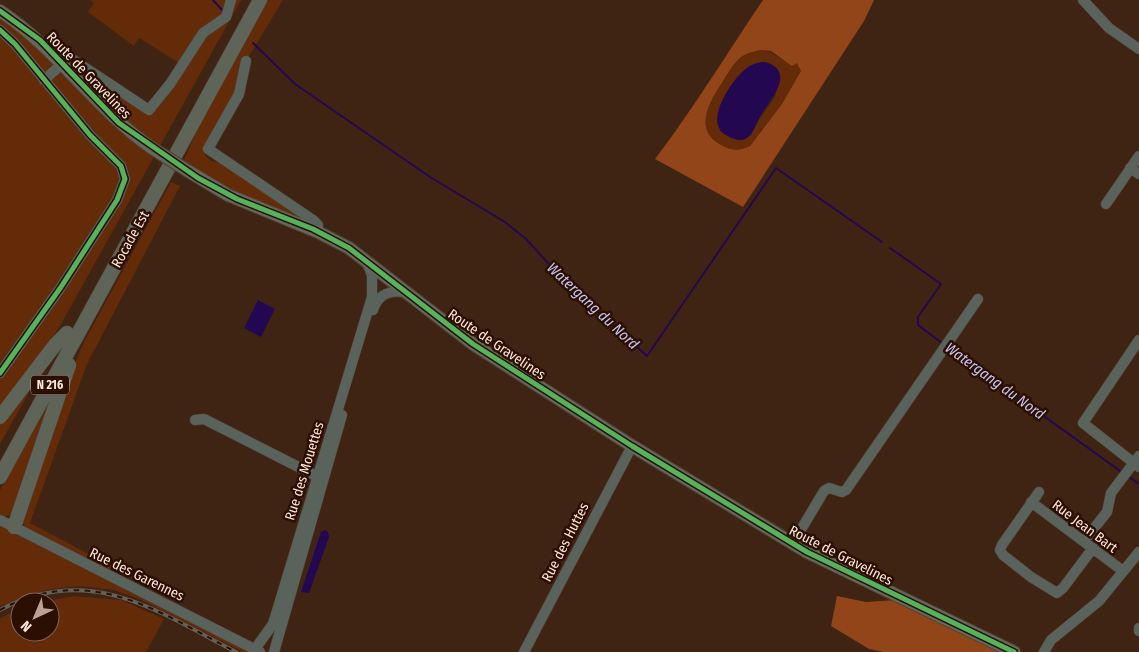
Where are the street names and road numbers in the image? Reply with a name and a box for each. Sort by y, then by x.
street label: Route de Gravelines [43,28,134,122]
street label: Rocade Est [108,208,153,271]
street label: Route de Gravelines [445,305,549,383]
road number: N 216 [31,376,69,394]
street label: Rue des Mouettes [281,420,328,523]
street label: Rue Jean Bart [1049,496,1121,557]
street label: Rue des Huttes [538,500,593,585]
street label: Route de Gravelines [786,522,895,589]
street label: Rue des Garennes [87,544,187,605]

